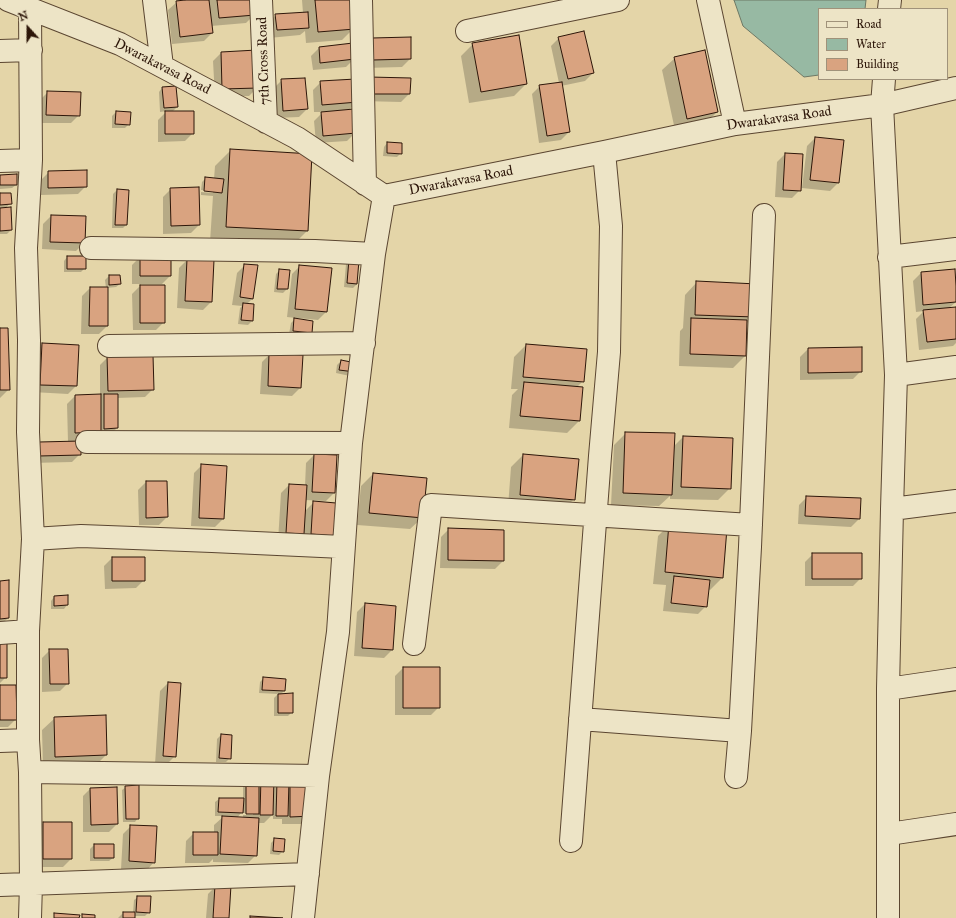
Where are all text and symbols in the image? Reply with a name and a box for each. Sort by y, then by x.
north arrow [8,8,48,48]
legend [818,8,948,80]
text: N [17,9,30,24]
street label: 7th Cross Road [254,17,274,105]
text: Road [856,17,882,31]
street label: Dwarakavasa Road [111,35,213,99]
text: Water [856,37,886,51]
text: Building [856,57,898,71]
street label: Dwarakavasa Road [725,103,833,135]
street label: Dwarakavasa Road [407,163,515,199]

